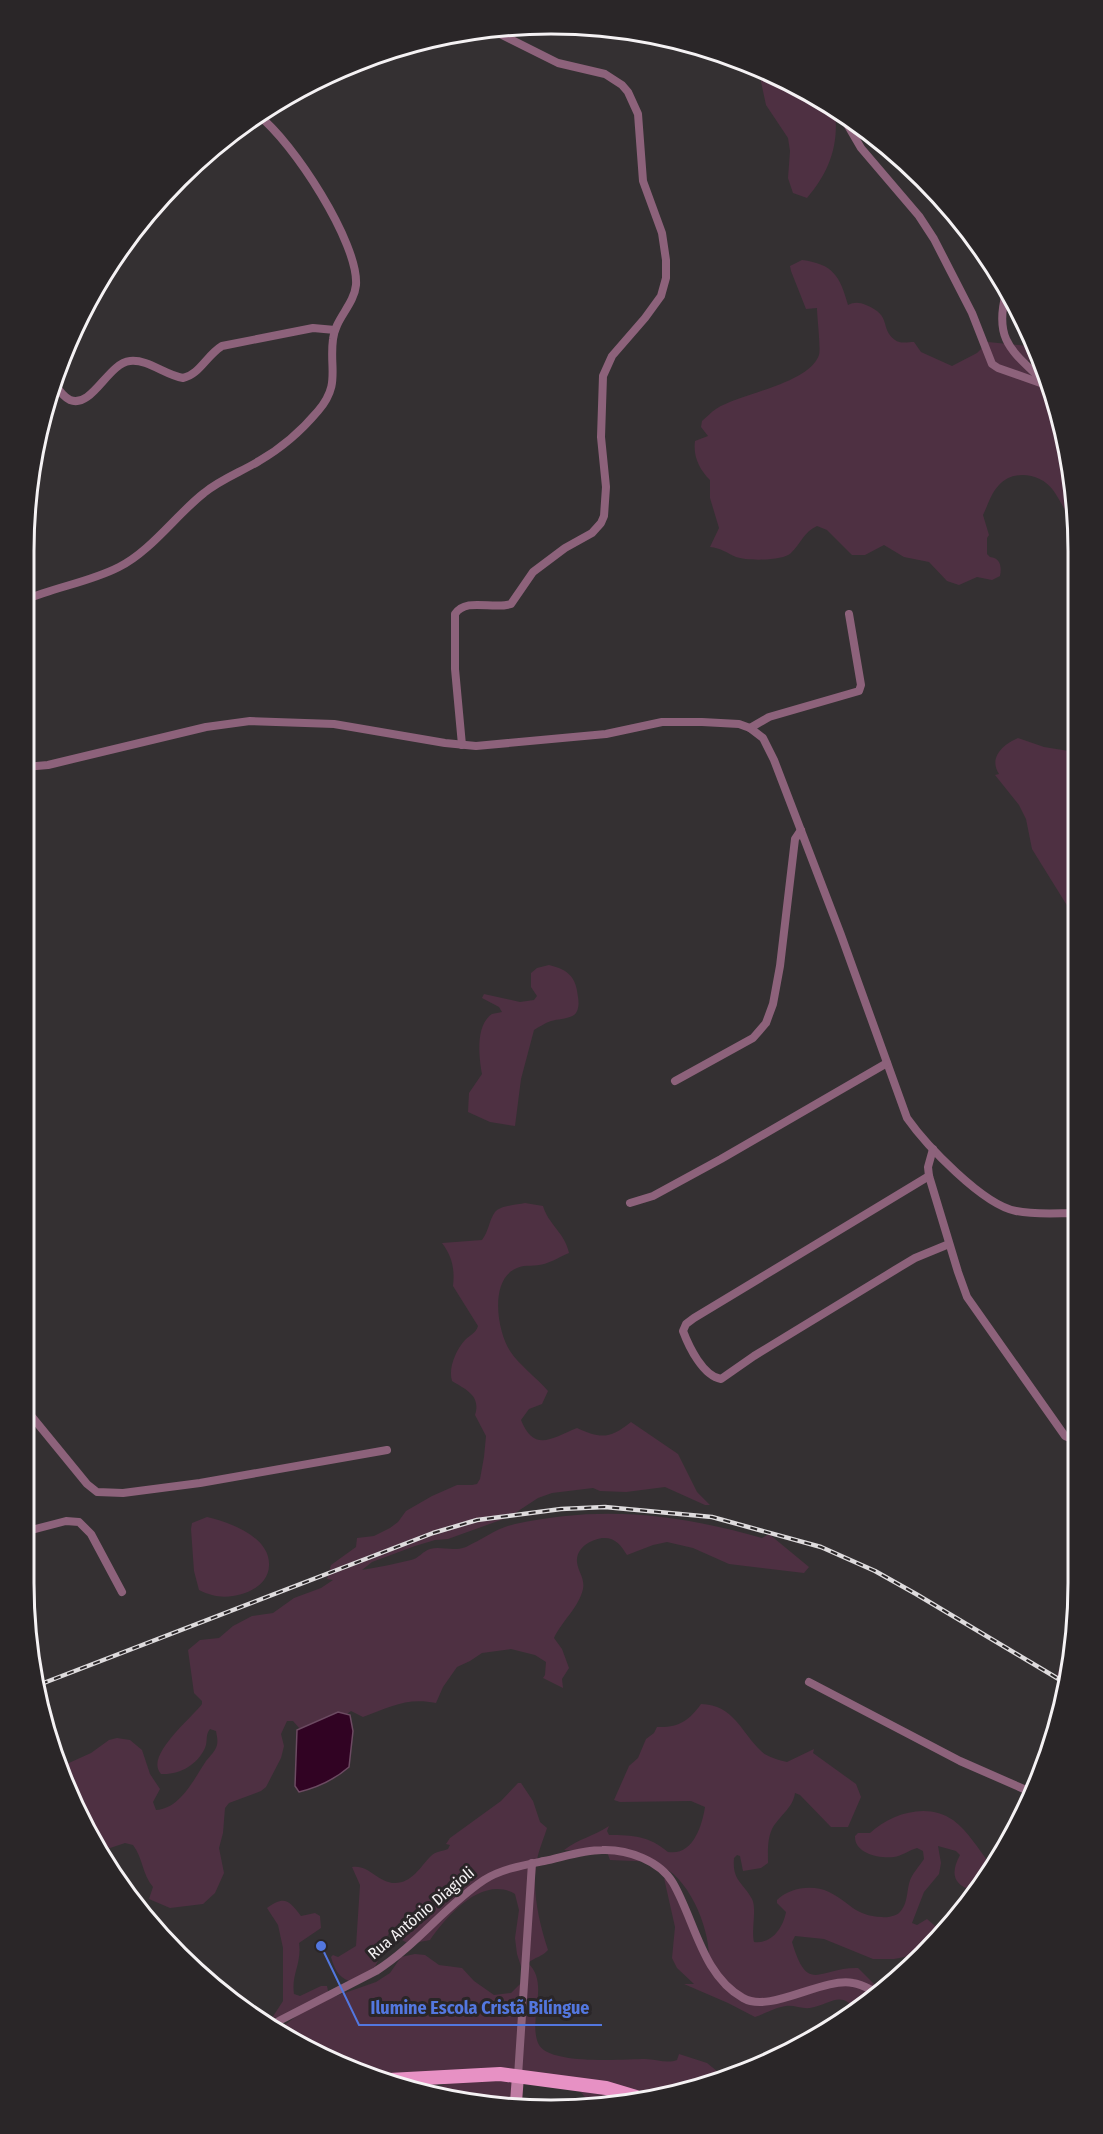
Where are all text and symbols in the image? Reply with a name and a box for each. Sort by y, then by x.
street label: Rua Antônio Diagioli [364,1863,478,1963]
callout: Ilumine Escola Cristã Bilíngue [359,1989,602,2025]
text: Ilumine Escola Cristã Bilíngue [371,1997,589,2019]

